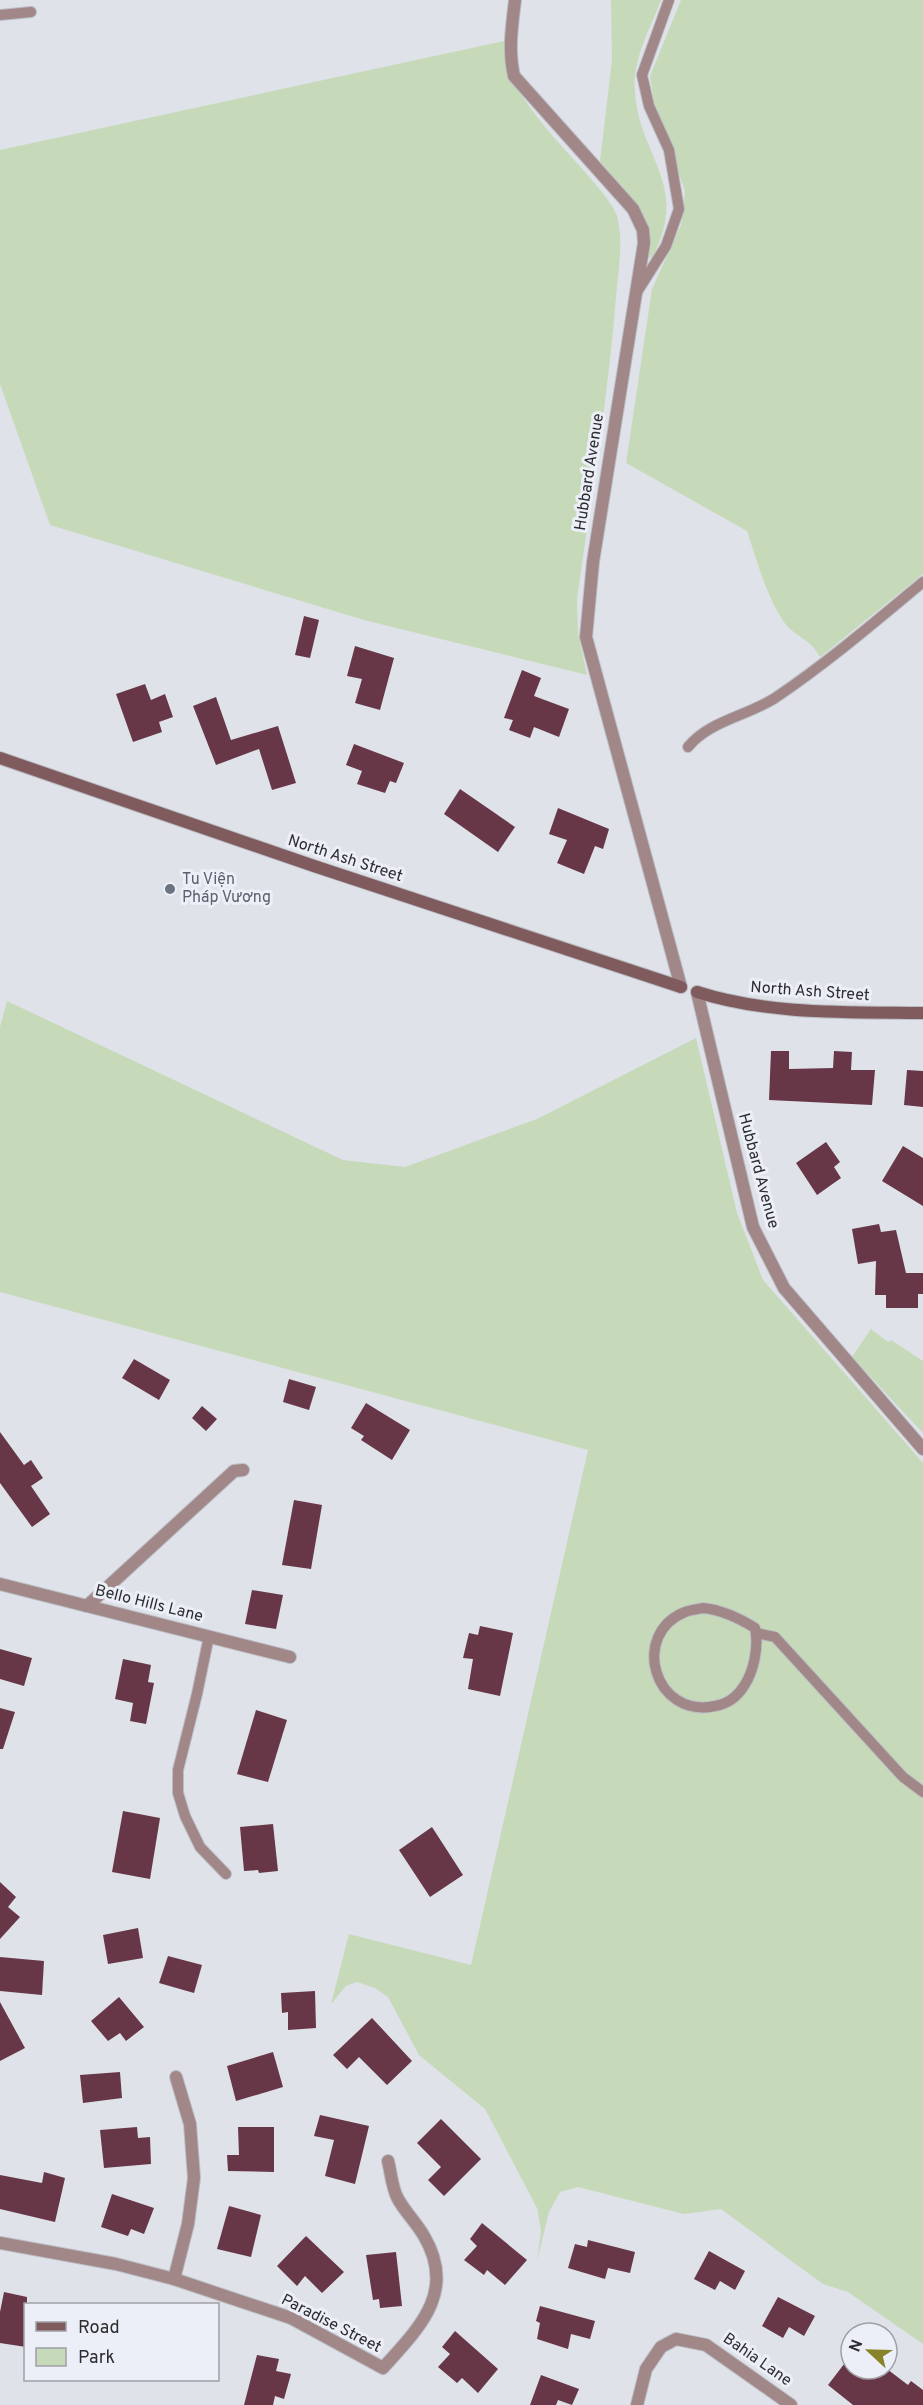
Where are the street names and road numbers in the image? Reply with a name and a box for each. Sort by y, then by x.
street label: Hubbard Avenue [571,412,609,532]
street label: North Ash Street [285,831,405,887]
street label: North Ash Street [750,978,870,1006]
street label: Hubbard Avenue [733,1111,783,1231]
street label: Bello Hills Lane [93,1581,205,1627]
street label: Paradise Street [278,2290,384,2358]
street label: Bahia Lane [719,2329,795,2391]

